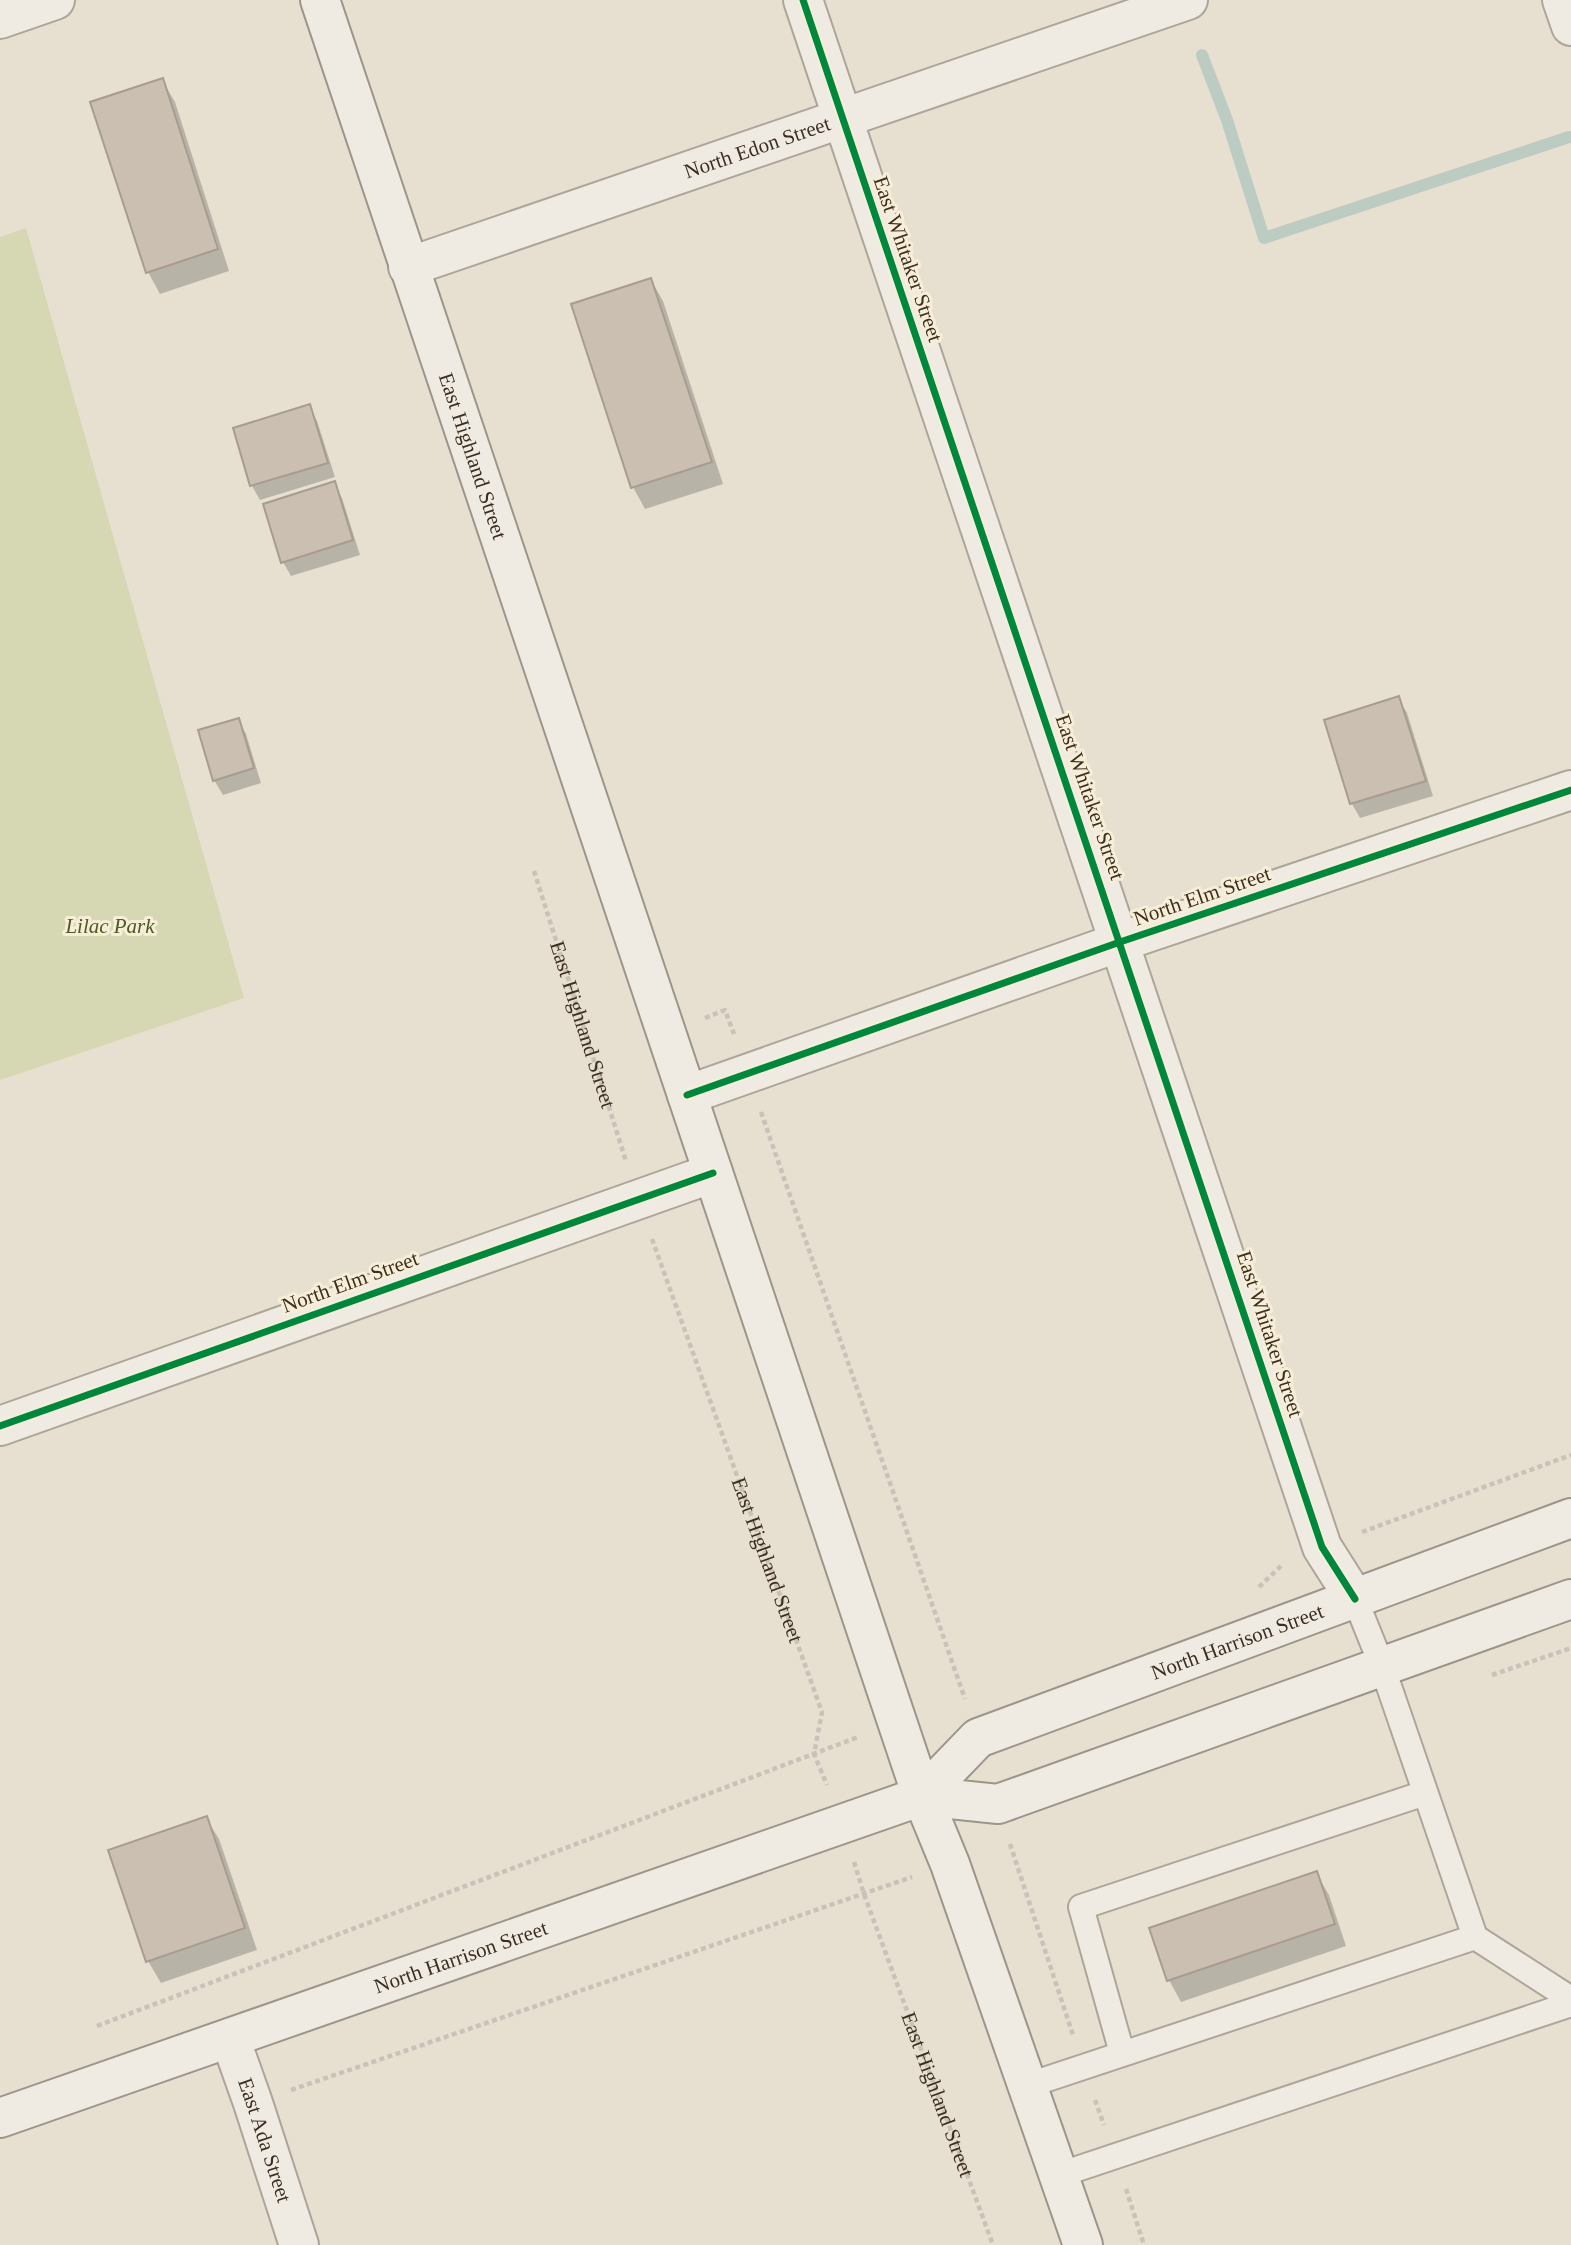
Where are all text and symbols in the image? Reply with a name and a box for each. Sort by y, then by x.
street label: North Edon Street [681,111,833,184]
street label: East Whitaker Street [868,173,948,345]
street label: East Highland Street [434,370,512,542]
street label: East Whitaker Street [1050,711,1130,883]
street label: North Elm Street [1130,861,1274,931]
park label: Lilac Park [64,914,155,938]
street label: East Highland Street [545,938,620,1111]
street label: North Elm Street [278,1246,422,1318]
street label: East Whitaker Street [1232,1248,1308,1420]
street label: East Highland Street [727,1474,808,1646]
street label: North Harrison Street [1148,1599,1327,1685]
street label: North Harrison Street [371,1916,551,1998]
street label: East Highland Street [896,2009,979,2180]
street label: East Ada Street [233,2075,296,2206]

